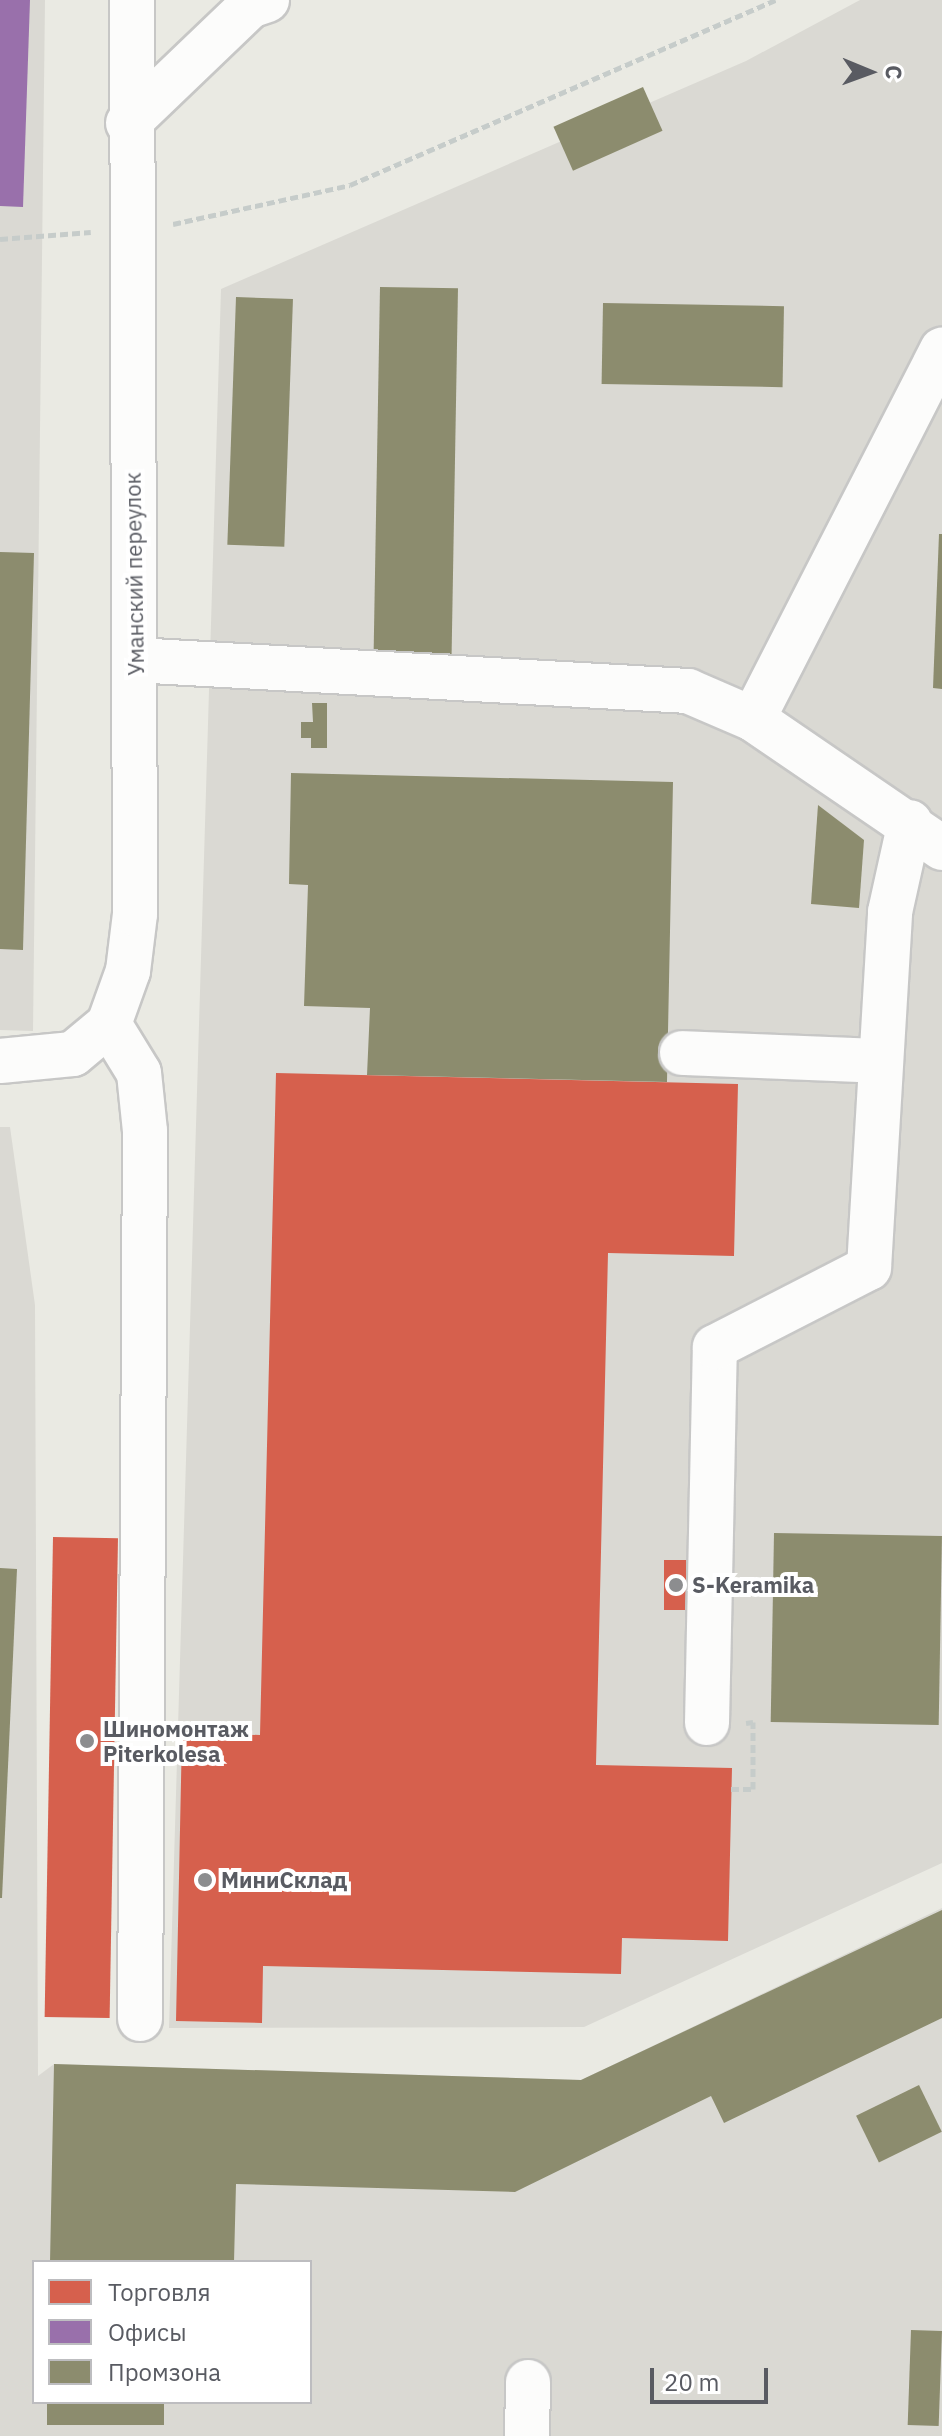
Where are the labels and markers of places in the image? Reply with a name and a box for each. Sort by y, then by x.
place label: S-Keramika [692,1572,814,1598]
marker: S-Keramika [667,1576,685,1594]
place label: Шиномонтаж Piterkolesa [103,1715,249,1766]
marker: Шиномонтаж Piterkolesa [78,1732,96,1750]
place label: МиниСклад [221,1867,347,1893]
marker: МиниСклад [196,1871,214,1889]

